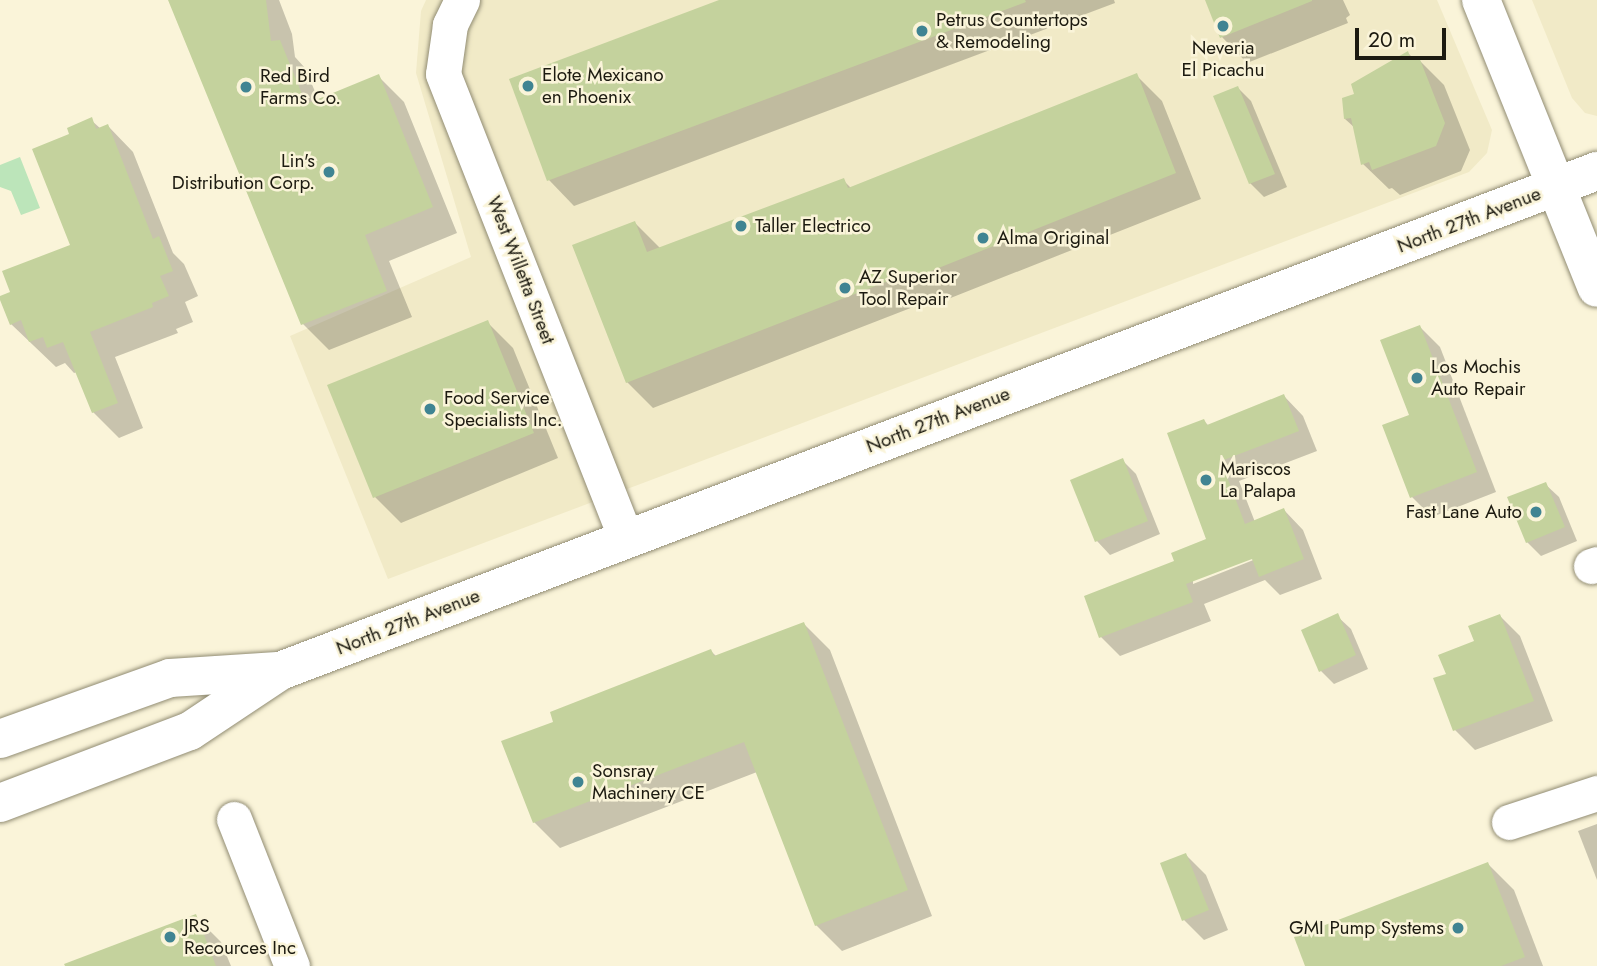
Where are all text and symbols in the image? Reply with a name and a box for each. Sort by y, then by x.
place label: Petrus Countertops & Remodeling [936,9,1088,53]
scale bar [1359,14,1450,58]
marker: Neveria El Picachu [1215,18,1231,34]
marker: Petrus Countertops & Remodeling [914,23,930,39]
text: 20 m [1368,25,1415,55]
place label: Neveria El Picachu [1181,37,1265,81]
place label: Elote Mexicano en Phoenix [542,64,664,108]
place label: Red Bird Farms Co. [260,65,341,109]
marker: Elote Mexicano en Phoenix [520,78,536,94]
marker: Red Bird Farms Co. [238,79,254,95]
place label: Lin's Distribution Corp. [172,150,315,194]
marker: Lin's Distribution Corp. [321,164,337,180]
street label: North 27th Avenue [1394,182,1544,258]
street label: West Willetta Street [482,193,560,347]
place label: Taller Electrico [755,215,871,237]
marker: Taller Electrico [733,218,749,234]
place label: Alma Original [997,227,1109,249]
marker: Alma Original [975,230,991,246]
place label: AZ Superior Tool Repair [859,266,957,310]
marker: AZ Superior Tool Repair [837,280,853,296]
place label: Los Mochis Auto Repair [1431,356,1526,400]
marker: Los Mochis Auto Repair [1409,370,1425,386]
street label: North 27th Avenue [863,382,1013,458]
place label: Food Service Specialists Inc. [444,387,562,431]
marker: Food Service Specialists Inc. [422,401,438,417]
place label: Mariscos La Palapa [1220,458,1296,502]
marker: Mariscos La Palapa [1198,472,1214,488]
place label: Fast Lane Auto [1406,501,1522,523]
marker: Fast Lane Auto [1528,504,1544,520]
street label: North 27th Avenue [333,584,483,660]
place label: Sonsray Machinery CE [592,760,705,804]
marker: Sonsray Machinery CE [570,774,586,790]
place label: JRS Recources Inc [184,915,296,959]
place label: GMI Pump Systems [1289,917,1444,939]
marker: GMI Pump Systems [1450,920,1466,936]
marker: JRS Recources Inc [162,929,178,945]

